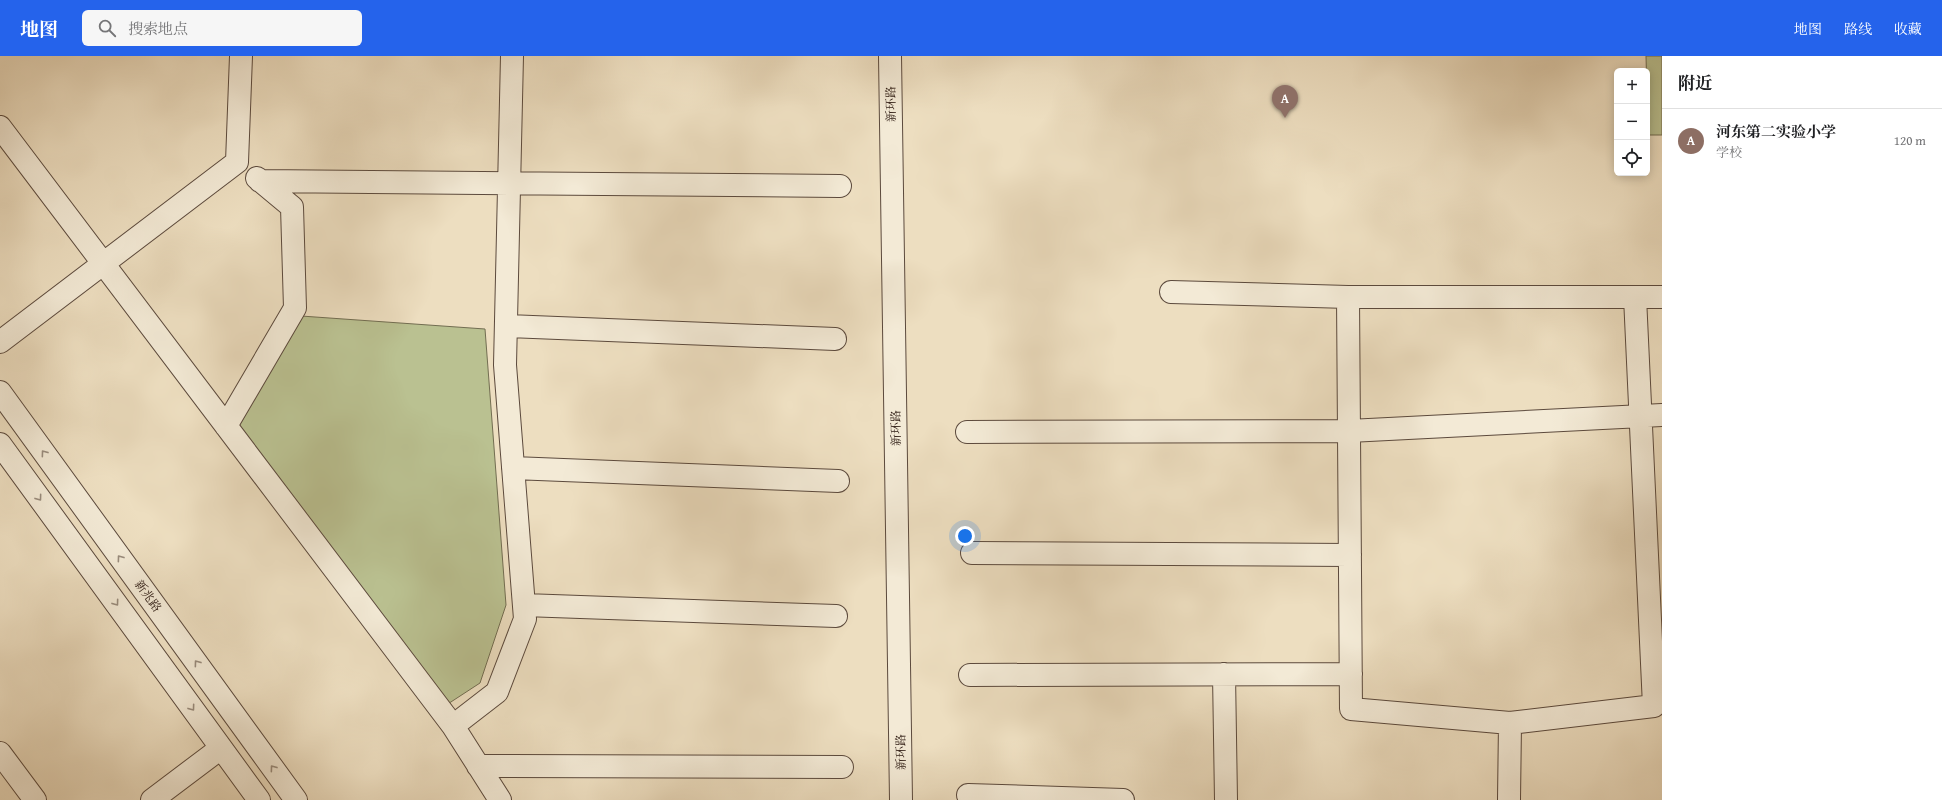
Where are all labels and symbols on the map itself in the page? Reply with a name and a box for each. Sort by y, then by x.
pin: A [1272,85,1298,118]
street label: 新环路 [882,86,899,122]
street label: 新环路 [887,410,904,446]
one-way arrow [41,450,49,457]
one-way arrow [34,494,42,501]
your location [955,526,975,546]
one-way arrow [118,555,125,562]
street label: 新兆路 [131,576,166,615]
one-way arrow [111,599,118,606]
one-way arrow [195,661,202,668]
one-way arrow [187,704,194,711]
street label: 新环路 [892,734,909,770]
one-way arrow [271,766,278,773]

